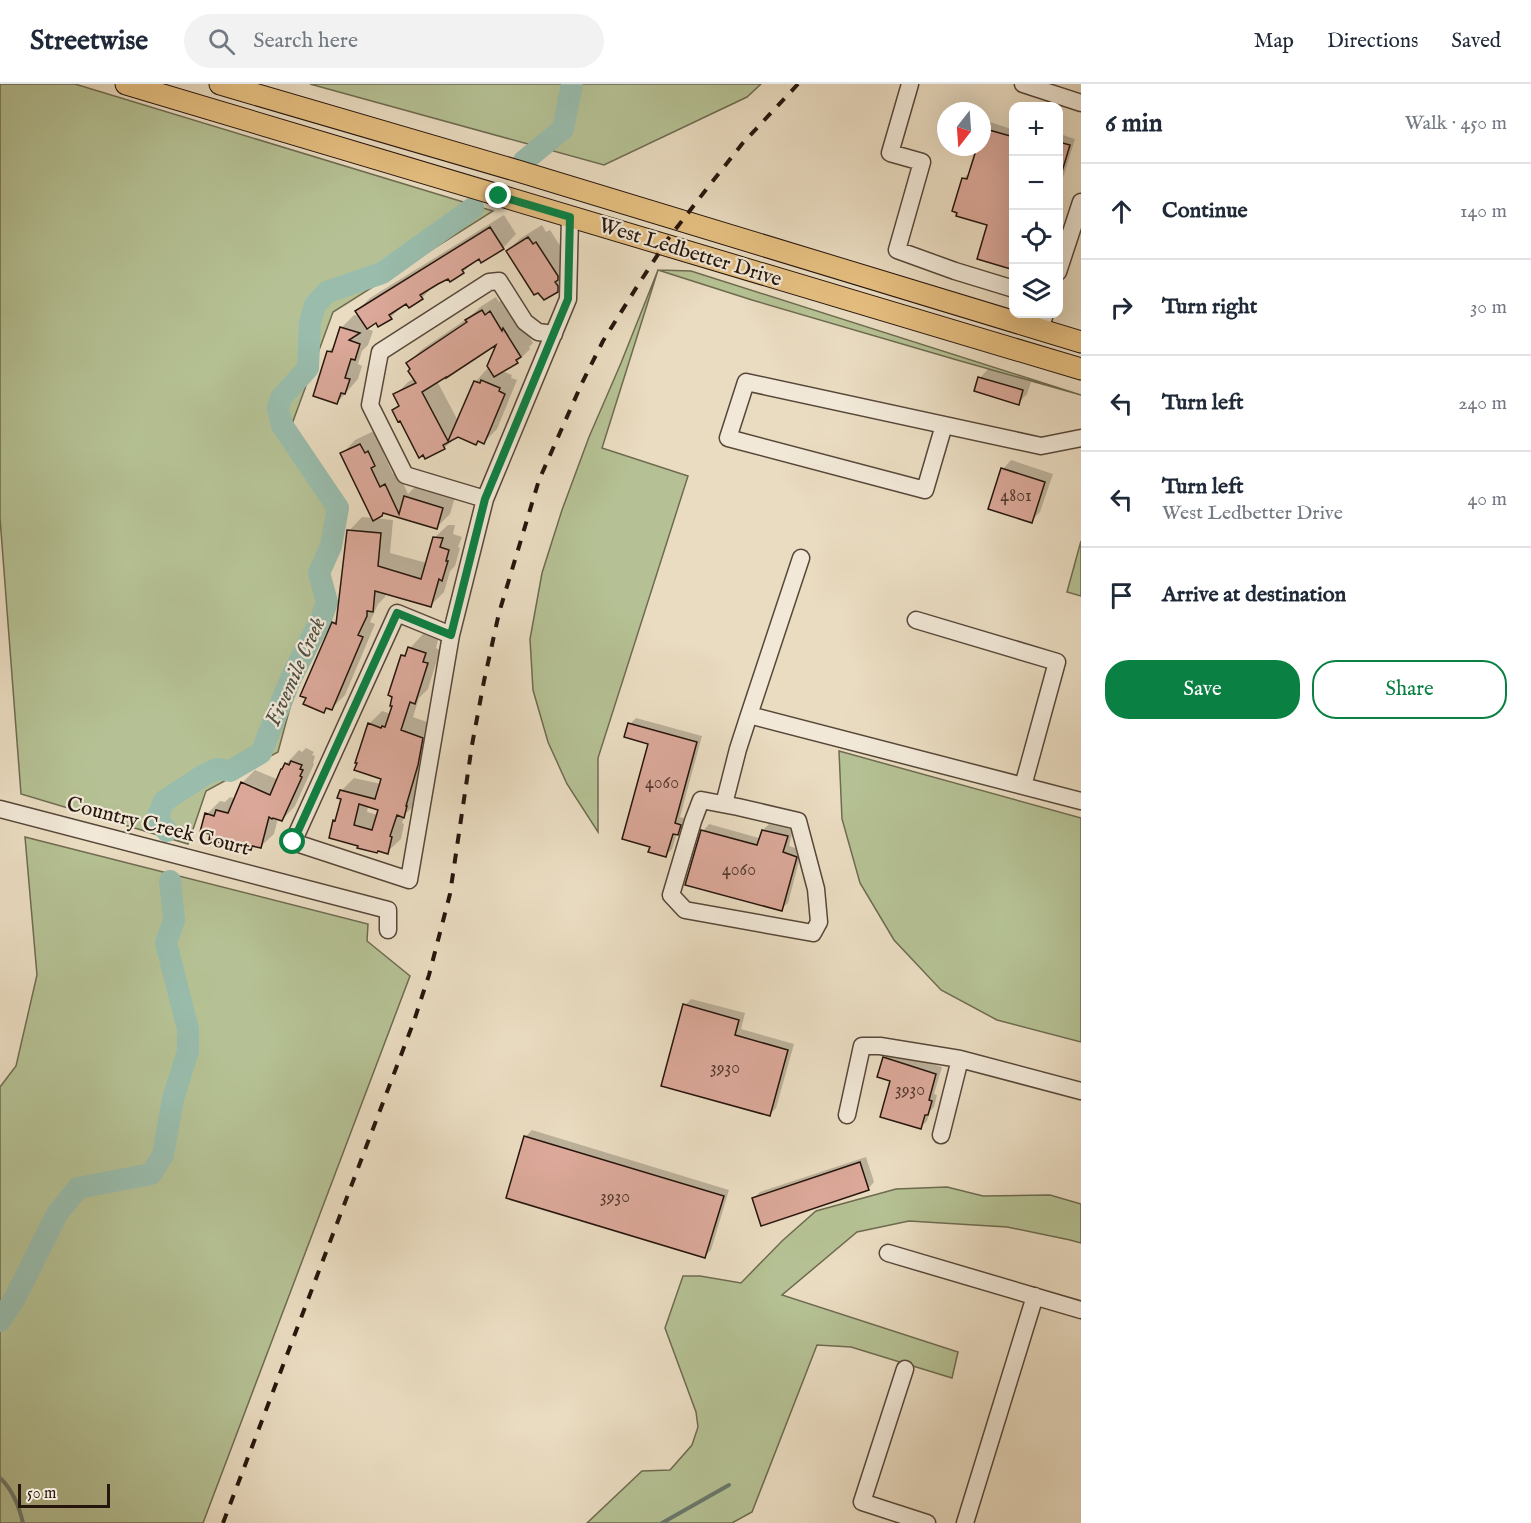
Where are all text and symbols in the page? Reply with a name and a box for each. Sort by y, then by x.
search box [184,14,604,68]
text: Streetwise [30,24,148,59]
icon: search [205,25,238,58]
text: Search here [253,27,358,55]
text: Map [1254,28,1294,55]
text: Directions [1327,28,1418,55]
text: Saved [1451,28,1501,55]
north arrow [937,102,991,156]
map controls [1009,102,1063,318]
button: + [1009,102,1063,156]
text: 6 min [1105,107,1163,140]
text: Walk · 450 m [1405,111,1507,136]
button: − [1009,156,1063,210]
route end [485,182,511,208]
icon: ahead [1105,195,1138,228]
text: Continue [1162,197,1248,225]
text: 140 m [1460,199,1507,224]
button: locate [1009,210,1063,264]
street label: West Ledbetter Drive [595,212,785,294]
button: layers [1009,264,1063,318]
icon: right [1105,291,1138,324]
text: Turn right [1162,293,1257,321]
text: 30 m [1470,295,1507,320]
icon: left [1105,387,1138,420]
text: Turn left [1162,389,1244,417]
text: 240 m [1458,391,1507,416]
text: Turn left [1162,473,1244,501]
icon: left [1105,483,1138,516]
house number: 4801 [1000,485,1032,508]
text: 40 m [1468,487,1507,512]
text: West Ledbetter Drive [1162,501,1343,526]
icon: arrive [1105,579,1138,612]
text: Arrive at destination [1162,581,1346,609]
water label: Fivemile Creek [260,613,332,731]
button: Save [1105,660,1300,719]
button: Share [1312,660,1507,719]
house number: 4060 [645,772,679,795]
street label: Country Creek Court [64,791,252,863]
route start [279,828,305,854]
house number: 4060 [722,859,756,882]
house number: 3930 [710,1057,740,1080]
house number: 3930 [895,1079,925,1102]
house number: 3930 [600,1186,630,1209]
scale bar [18,1481,110,1508]
text: 50 m [27,1484,56,1504]

